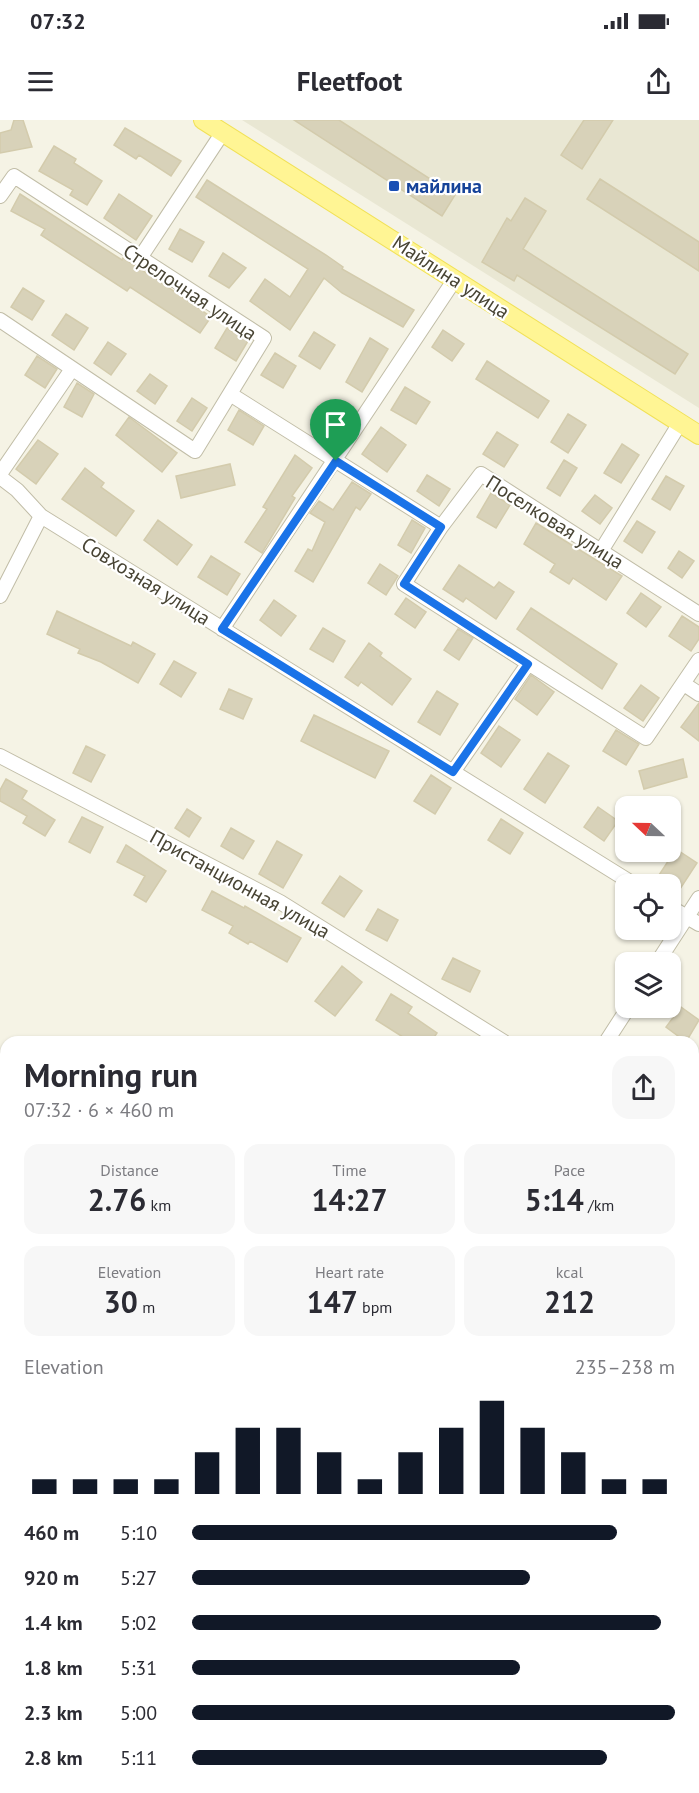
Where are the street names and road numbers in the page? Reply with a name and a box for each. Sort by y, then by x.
street label: Майлина улица [387,229,515,325]
street label: Стрелочная улица [118,238,262,346]
street label: Поселковая улица [481,469,629,575]
street label: Совхозная улица [77,531,215,631]
street label: Пристанционная улица [145,824,335,944]

